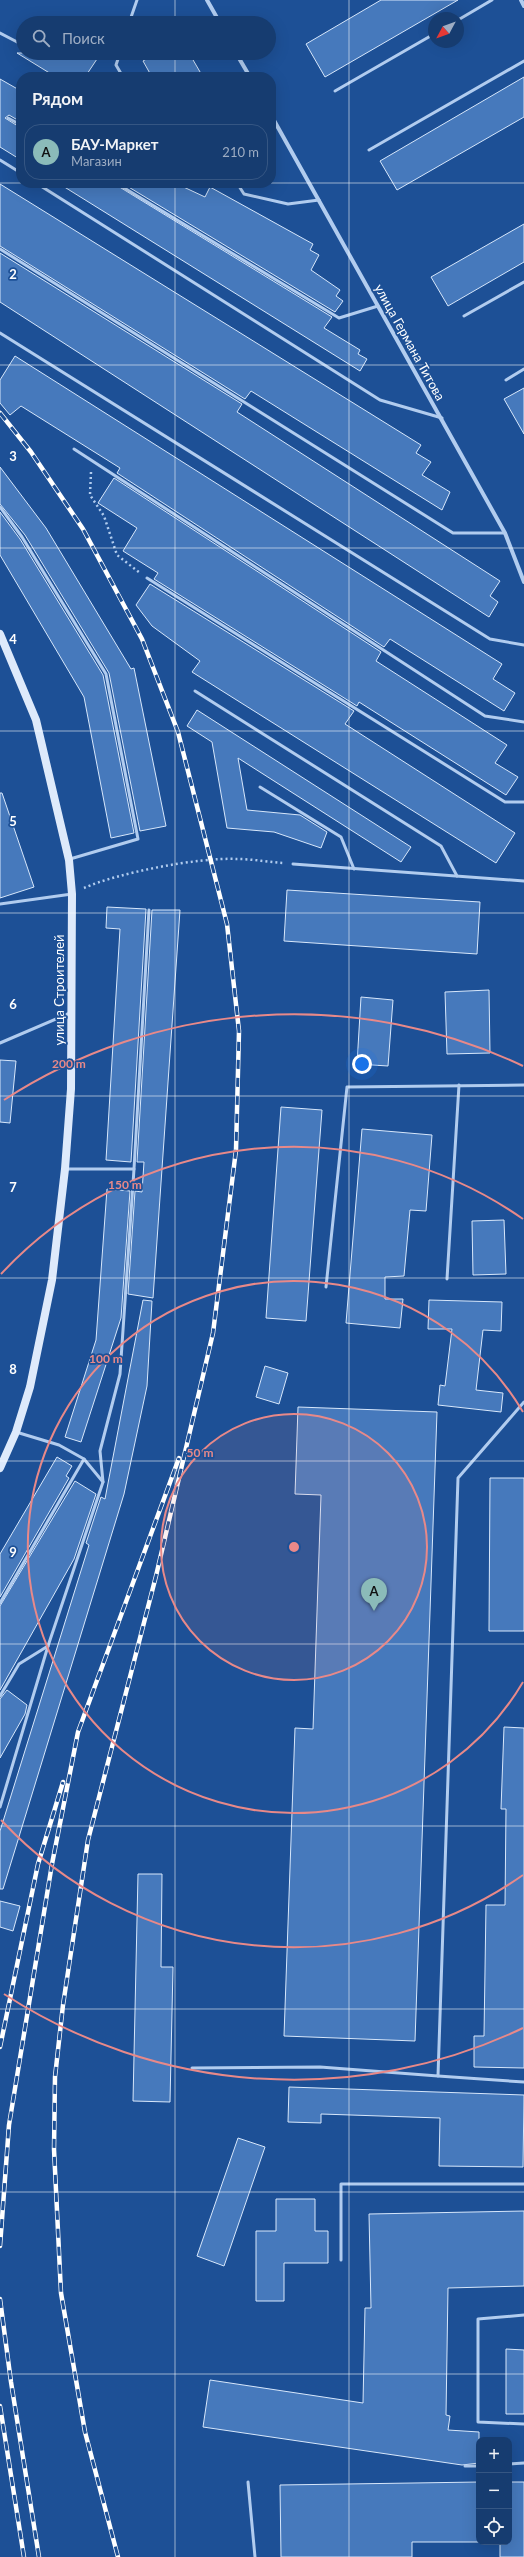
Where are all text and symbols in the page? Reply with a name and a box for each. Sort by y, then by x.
north arrow [428,12,464,48]
search box [16,16,276,60]
icon: search [30,27,52,49]
text: Поиск [62,29,105,47]
text: Рядом [32,88,83,109]
text: БАУ-Маркет [71,135,158,153]
text: A [41,144,51,160]
text: 210 m [222,144,259,160]
text: Магазин [71,153,122,169]
text: 2 [9,266,17,282]
street label: улица Германа Титова [371,281,449,403]
text: 3 [9,448,17,464]
text: 4 [9,631,17,647]
text: 5 [9,813,17,829]
street label: улица Строителей [51,934,67,1046]
text: 6 [9,996,17,1012]
your location [352,1054,372,1074]
text: 200 m [52,1056,86,1071]
text: 150 m [108,1177,142,1192]
text: 7 [9,1179,17,1195]
text: 100 m [89,1351,123,1366]
text: 8 [9,1361,17,1377]
text: 50 m [187,1445,213,1460]
centre of rings [287,1540,301,1554]
text: 9 [9,1544,17,1560]
pin: A [361,1578,387,1611]
map controls [476,2437,512,2545]
button: + [476,2437,512,2473]
button: − [476,2473,512,2509]
button: locate [476,2509,512,2545]

